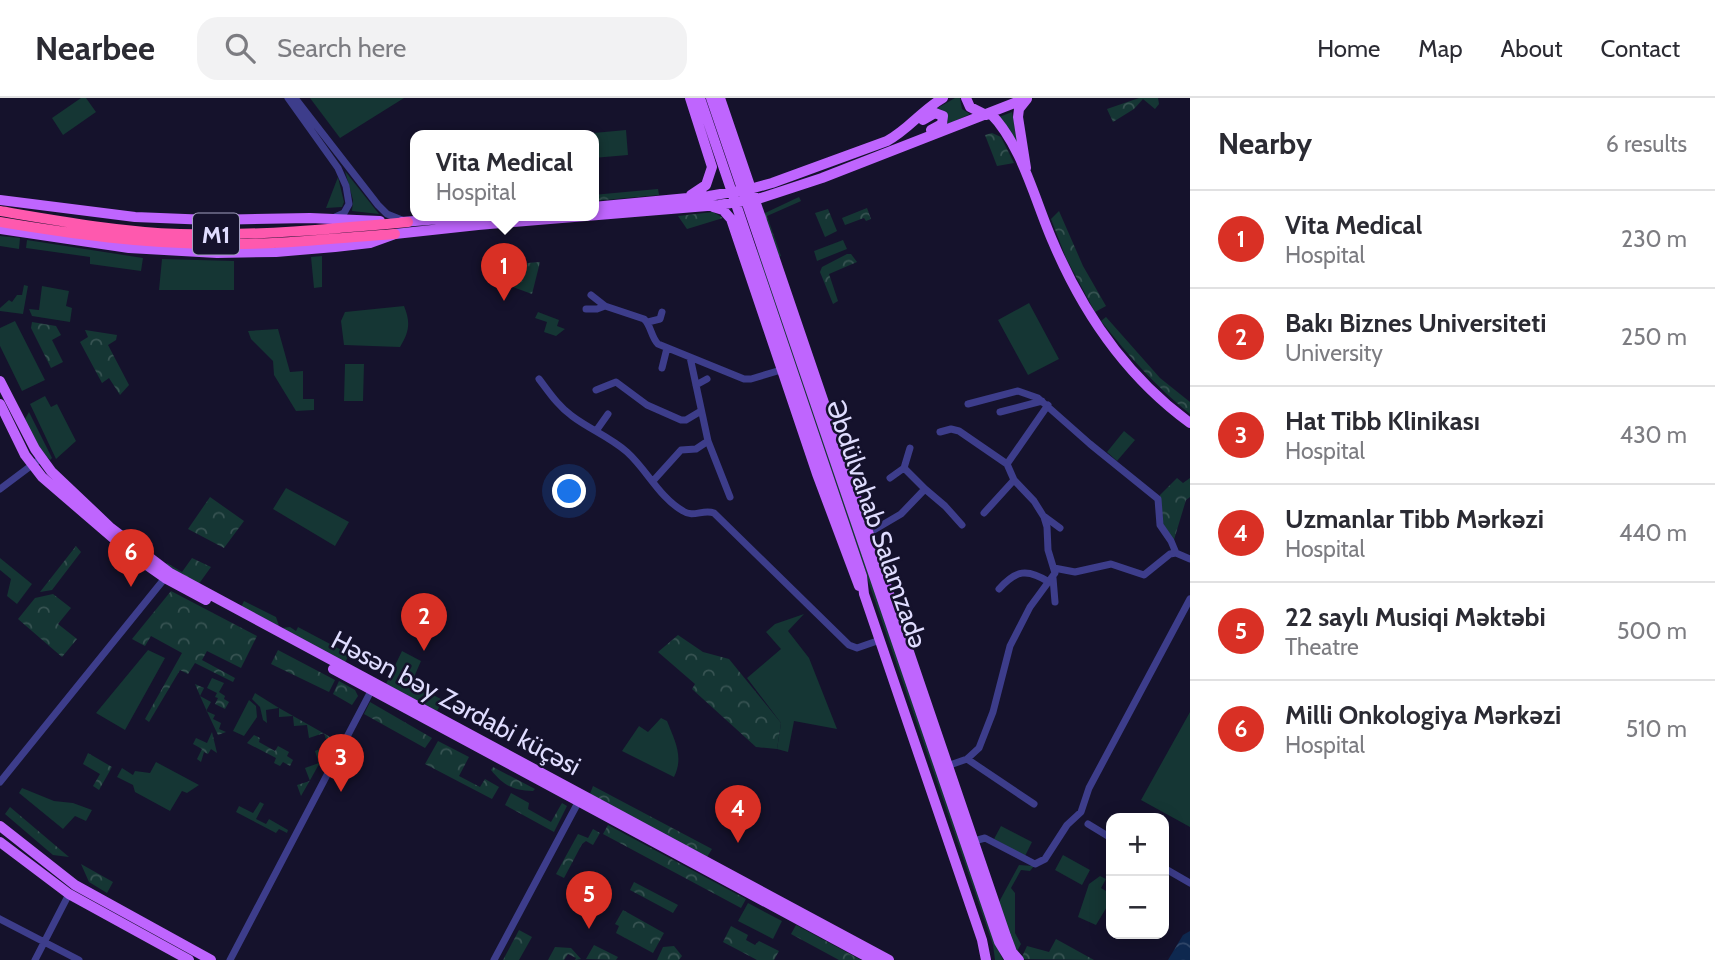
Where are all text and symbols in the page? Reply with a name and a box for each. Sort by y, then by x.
search box [197,17,687,80]
text: Nearbee [35,28,155,68]
icon: search [221,29,259,67]
text: Search here [277,32,406,64]
text: Home [1317,34,1380,63]
text: Map [1418,34,1463,63]
text: About [1501,34,1563,63]
text: Contact [1601,34,1680,63]
text: Nearby [1218,125,1312,162]
popup [410,130,599,221]
text: 6 results [1606,130,1687,158]
text: Vita Medical [436,146,573,178]
text: Hospital [436,178,516,206]
text: Vita Medical [1285,209,1422,241]
road number: M1 [193,214,239,254]
text: 1 [1237,225,1245,253]
text: 230 m [1621,225,1687,253]
text: Hospital [1285,241,1365,269]
pin: 1 [481,243,527,301]
text: Bakı Biznes Universiteti [1285,307,1546,339]
text: 2 [1235,323,1247,351]
text: 250 m [1621,323,1687,351]
text: University [1285,339,1383,367]
street label: Əbdülvahab Salamzadə [820,396,934,652]
text: Hat Tibb Klinikası [1285,405,1480,437]
text: 3 [1235,421,1247,449]
text: 430 m [1620,421,1687,449]
text: Hospital [1285,437,1365,465]
your location [552,474,586,508]
text: Uzmanlar Tibb Mərkəzi [1285,503,1544,535]
text: 4 [1234,519,1248,547]
text: 440 m [1619,519,1687,547]
pin: 6 [108,529,154,587]
text: Hospital [1285,535,1365,563]
pin: 2 [401,593,447,651]
text: 22 saylı Musiqi Məktəbi [1285,601,1546,633]
text: 5 [1235,617,1247,645]
text: 500 m [1617,617,1687,645]
street label: Həsən bəy Zərdabi küçəsi [326,624,586,782]
text: Theatre [1285,633,1359,661]
text: Milli Onkologiya Mərkəzi [1285,699,1561,731]
text: 6 [1235,715,1247,743]
text: 510 m [1626,715,1687,743]
text: Hospital [1285,731,1365,759]
pin: 3 [318,734,364,792]
pin: 4 [715,785,761,843]
map controls [1106,813,1169,939]
button: + [1106,813,1169,876]
pin: 5 [566,871,612,929]
button: − [1106,876,1169,939]

